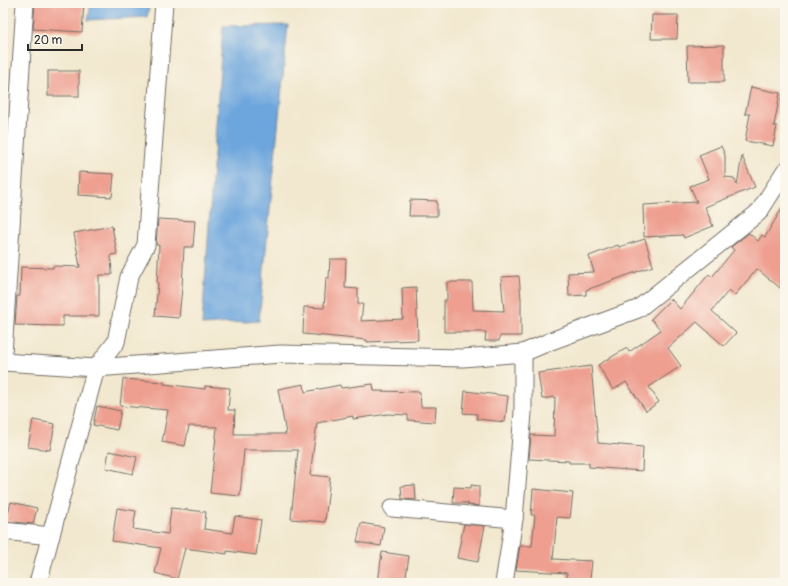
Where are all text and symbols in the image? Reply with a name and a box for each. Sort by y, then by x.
scale bar [28,26,82,52]
text: 20 m [34,33,63,48]

